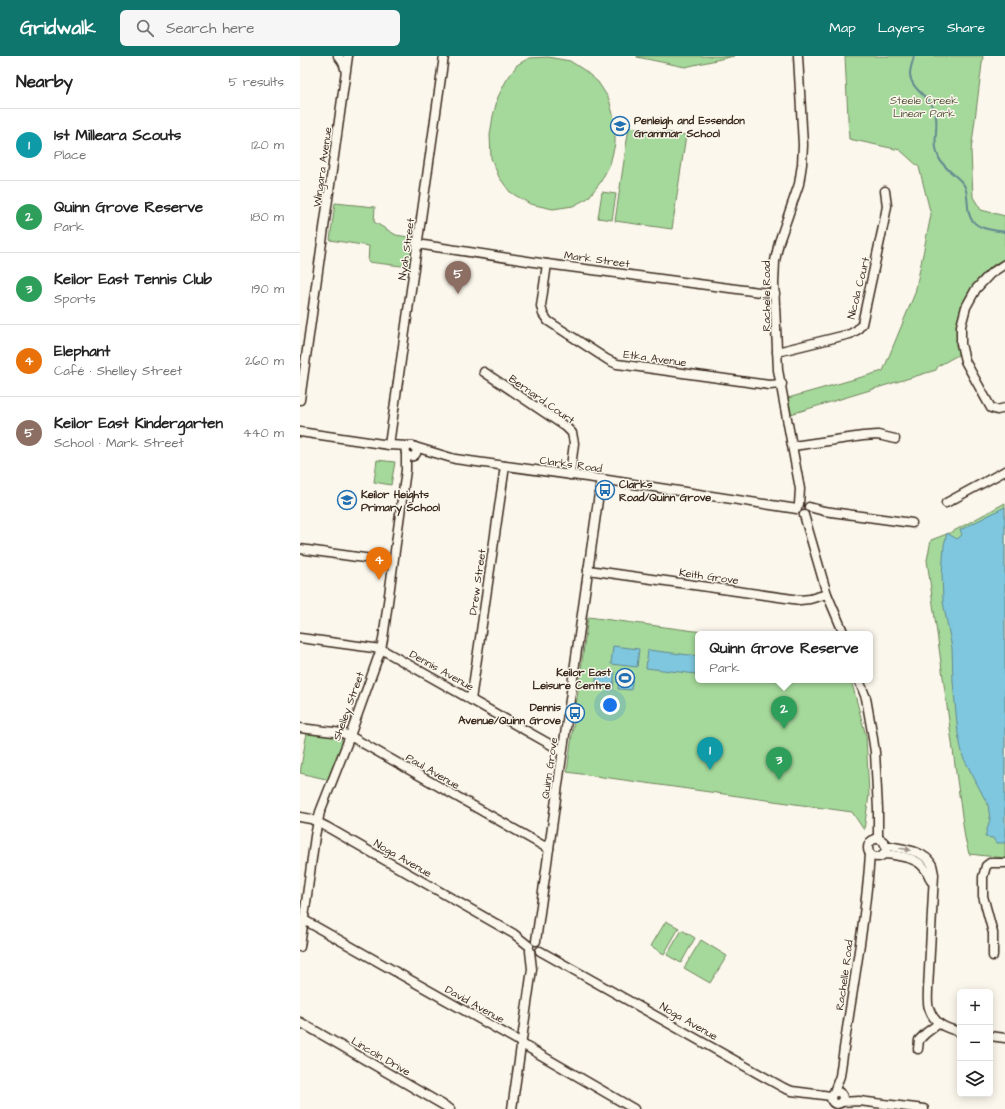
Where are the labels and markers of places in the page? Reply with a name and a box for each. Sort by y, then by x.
place label: Penleigh and Essendon Grammar School [634,113,745,141]
school or university icon: Penleigh and Essendon Grammar School [609,115,631,137]
pin: 5 [445,261,471,294]
place label: Clarks Road/Quinn Grove [619,477,711,505]
bus stop icon: Clarks Road/Quinn Grove [594,479,616,501]
place label: Keilor Heights Primary School [361,487,440,517]
school or university icon: Keilor Heights Primary School [336,489,358,511]
pin: 4 [366,547,392,580]
place label: Keilor East Leisure Centre [533,665,612,693]
sports icon: Keilor East Leisure Centre [614,667,636,689]
pin: 2 [771,696,797,729]
place label: Dennis Avenue/Quinn Grove [458,700,561,728]
bus stop icon: Dennis Avenue/Quinn Grove [564,702,586,724]
pin: 1 [697,737,723,770]
pin: 3 [766,747,792,780]

